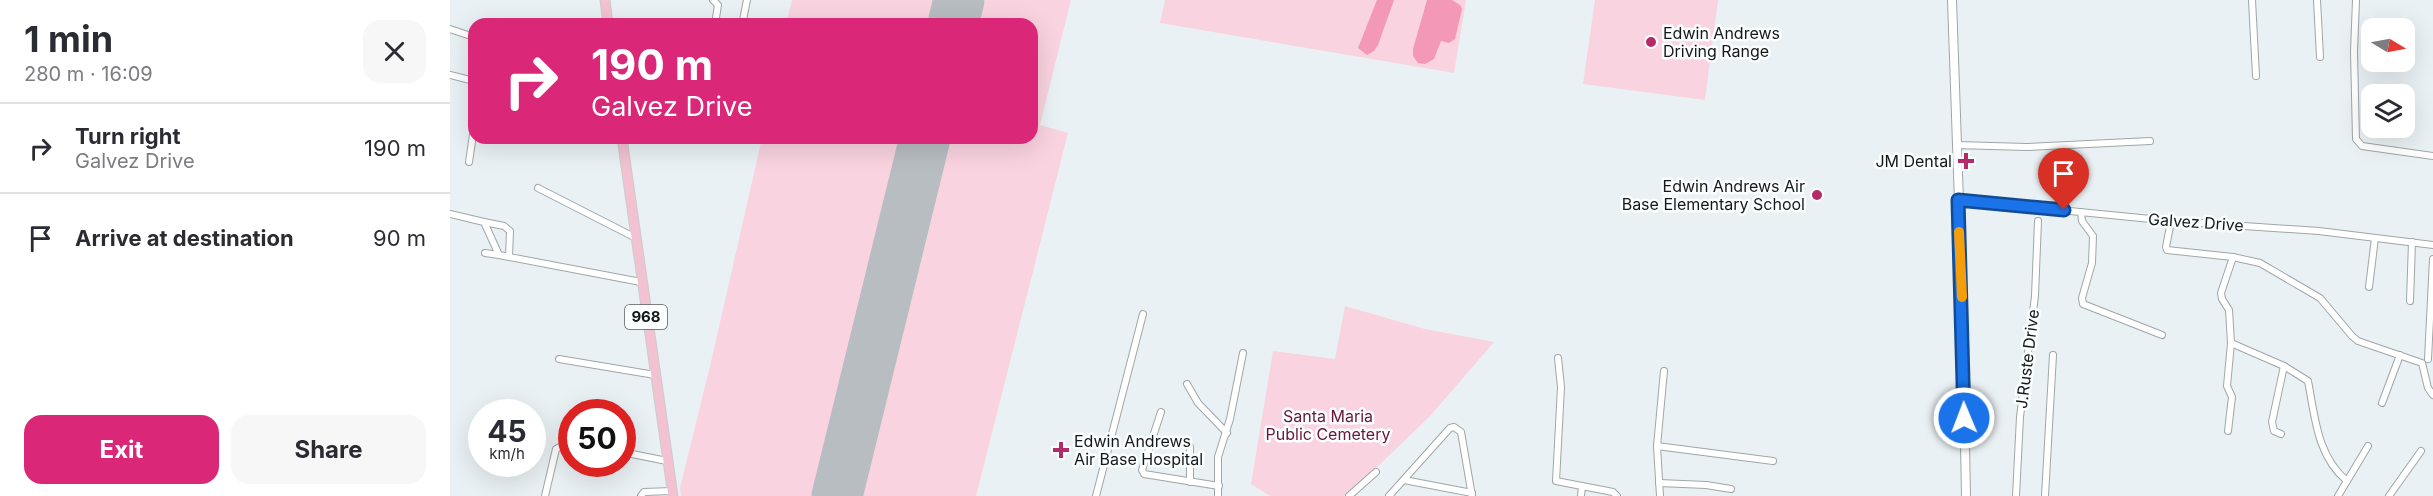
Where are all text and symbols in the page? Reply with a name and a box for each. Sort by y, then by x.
text: 1 min [24,17,113,61]
north arrow [2361,18,2415,72]
map controls [2361,18,2415,138]
button: close [363,20,426,83]
place label: Edwin Andrews Driving Range [1663,23,1780,61]
marker: Edwin Andrews Driving Range [1644,35,1658,49]
text: 190 m [591,39,713,90]
icon: right [492,42,570,120]
text: 280 m · 16:09 [24,62,153,86]
button: layers [2361,84,2415,138]
text: Galvez Drive [591,90,752,123]
text: Turn right [75,123,181,149]
icon: right [24,132,57,165]
text: 190 m [364,135,426,161]
pin [2038,148,2089,210]
text: Galvez Drive [75,149,195,173]
place label: JM Dental [1875,151,1952,171]
marker: JM Dental [1957,152,1975,170]
icon: arrive [2047,157,2080,190]
place label: Edwin Andrews Air Base Elementary School [1622,176,1805,214]
marker: Edwin Andrews Air Base Elementary School [1810,188,1824,202]
street label: Galvez Drive [2148,209,2244,235]
icon: arrive [24,222,57,255]
text: Arrive at destination [75,225,294,251]
text: 90 m [373,225,426,251]
road number: 968 [625,305,667,329]
street label: J.Ruste Drive [2011,308,2043,410]
position arrow [1932,386,1996,450]
speed limit sign: 50 [558,399,636,477]
park label: Santa Maria Public Cemetery [1266,406,1390,444]
text: 45 [487,413,527,449]
button: Exit [24,415,219,484]
button: Share [231,415,426,484]
place label: Edwin Andrews Air Base Hospital [1074,431,1203,469]
marker: Edwin Andrews Air Base Hospital [1052,441,1070,459]
text: km/h [489,444,525,463]

